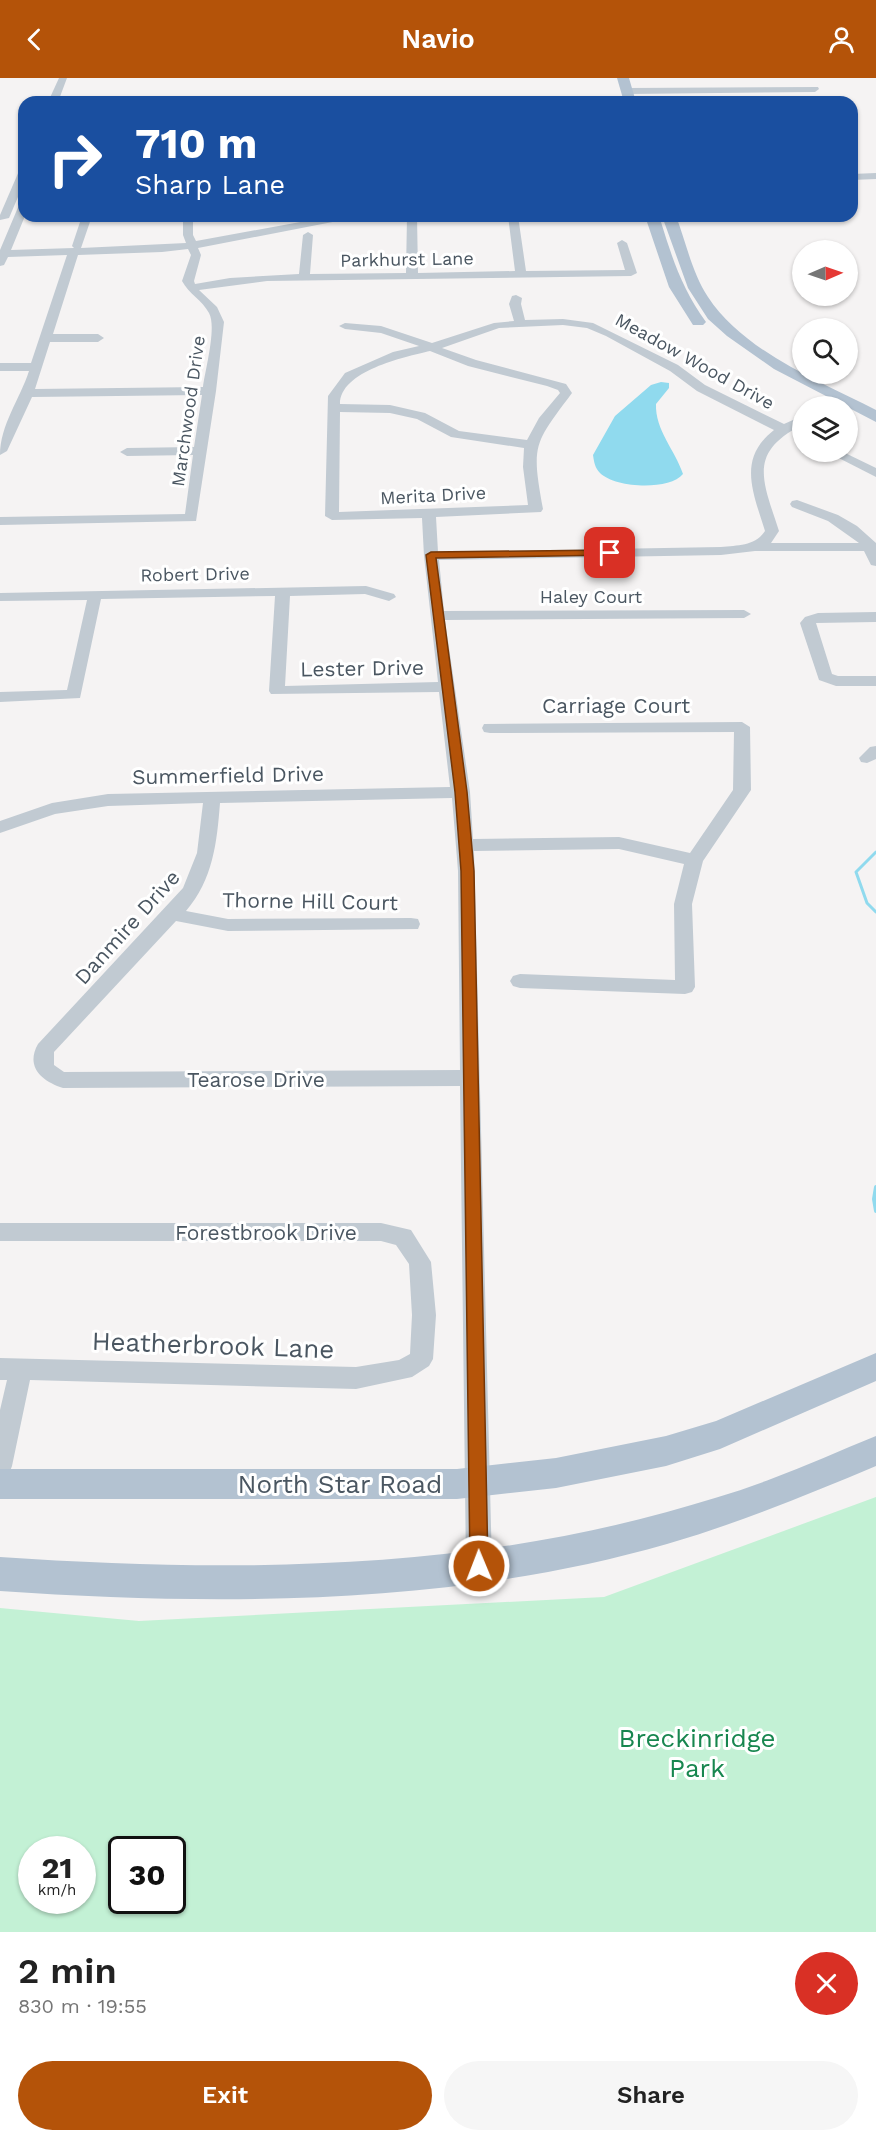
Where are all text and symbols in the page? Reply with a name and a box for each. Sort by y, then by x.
icon: back [18,23,51,56]
text: Navio [401,23,475,55]
icon: person [825,23,858,56]
text: 710 m [135,119,257,168]
icon: right [36,120,114,198]
text: Sharp Lane [135,169,285,201]
north arrow [792,240,858,306]
map controls [792,240,858,462]
street label: Parkhurst Lane [340,247,474,271]
street label: Meadow Wood Drive [612,309,778,413]
button: search [792,318,858,384]
street label: Marchwood Drive [167,334,209,488]
button: layers [792,396,858,462]
street label: Merita Drive [380,482,486,508]
pin [584,527,635,578]
icon: arrive [593,536,626,569]
street label: Robert Drive [140,563,250,585]
street label: Haley Court [540,586,643,607]
street label: Lester Drive [300,654,424,682]
street label: Carriage Court [542,693,690,718]
street label: Summerfield Drive [132,761,324,789]
street label: Danmire Drive [69,865,185,989]
street label: Thorne Hill Court [222,887,398,915]
street label: Tearose Drive [187,1067,325,1092]
street label: Forestbrook Drive [175,1220,357,1245]
street label: Heatherbrook Lane [91,1326,335,1364]
street label: North Star Road [238,1469,442,1499]
position arrow [447,1534,511,1598]
park label: Breckinridge Park [618,1723,776,1783]
speed limit sign: 30 [108,1836,186,1914]
text: 21 [42,1850,72,1885]
text: km/h [38,1881,76,1899]
text: 2 min [18,1950,117,1992]
button: close [795,1952,858,2015]
text: 830 m · 19:55 [18,1994,147,2018]
button: Exit [18,2061,432,2130]
button: Share [444,2061,858,2130]

